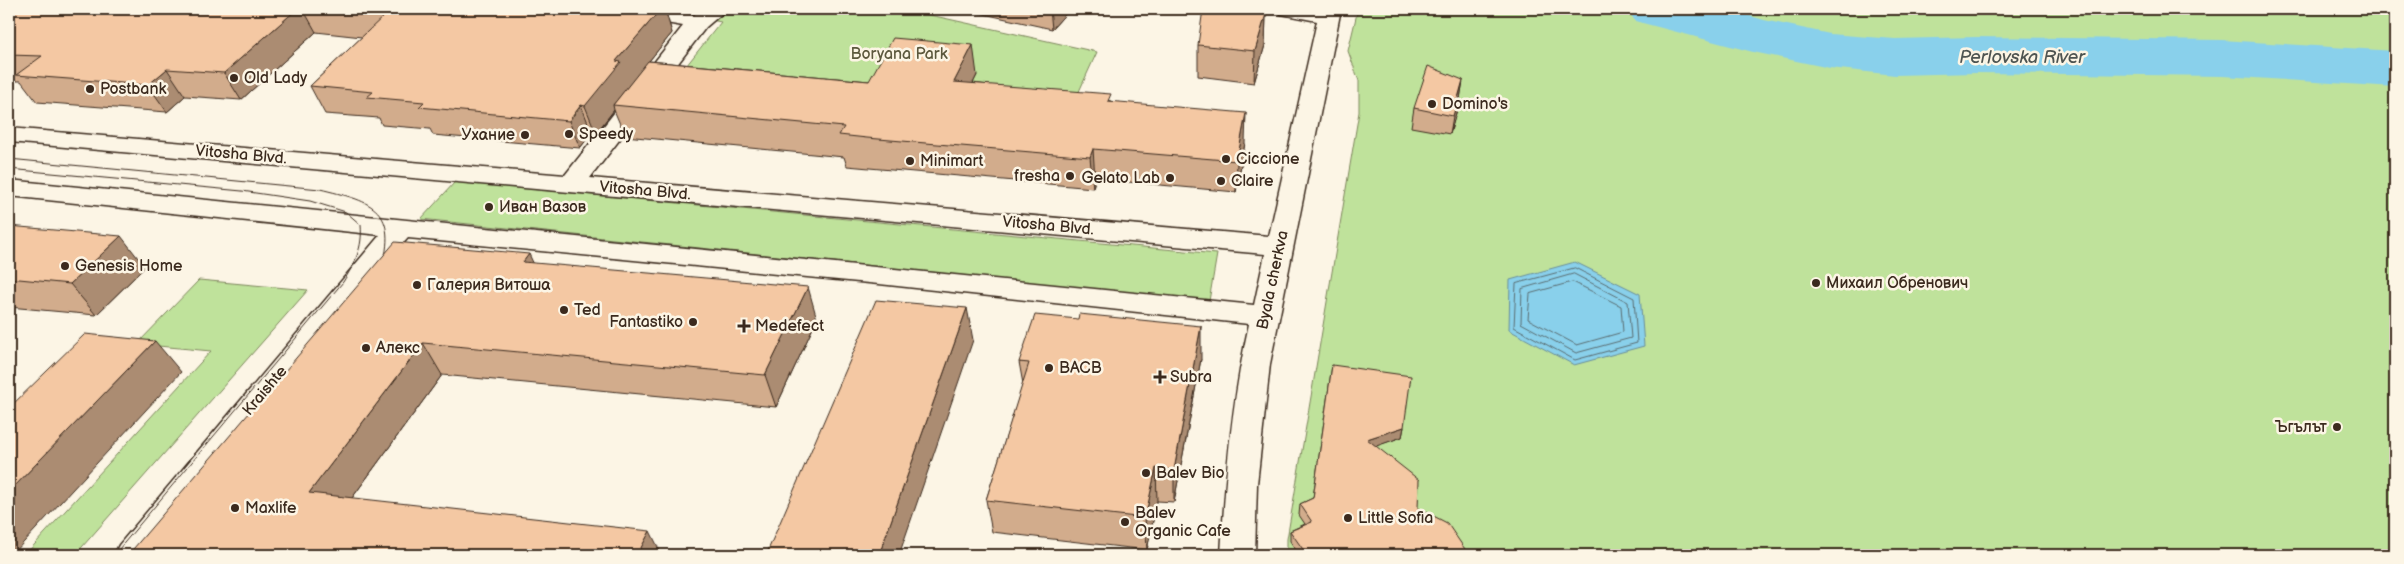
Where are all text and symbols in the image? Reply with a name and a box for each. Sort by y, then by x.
park label: Boryana Park [851,45,948,64]
water label: Perlovska River [1959,47,2086,68]
place label: Old Lady [244,69,308,88]
marker: Old Lady [228,72,240,84]
place label: Postbank [100,80,166,99]
marker: Postbank [84,83,96,95]
place label: Domino's [1442,95,1508,114]
marker: Domino's [1426,98,1438,110]
place label: Speedy [579,125,634,144]
place label: Ухание [461,126,515,145]
marker: Speedy [563,128,575,140]
marker: Ухание [519,129,531,141]
street label: Vitosha Blvd. [195,142,287,168]
place label: Ciccione [1236,150,1300,169]
place label: Minimart [920,152,984,171]
marker: Ciccione [1220,153,1232,165]
marker: Minimart [904,155,916,167]
place label: fresha [1014,167,1060,186]
place label: Gelato Lab [1081,169,1160,188]
marker: fresha [1064,170,1076,182]
marker: Gelato Lab [1164,172,1176,184]
place label: Claire [1231,172,1274,191]
marker: Claire [1215,175,1227,187]
street label: Vitosha Blvd. [599,178,691,204]
place label: Иван Вазов [499,198,587,217]
marker: Иван Вазов [483,201,495,213]
street label: Vitosha Blvd. [1002,213,1094,239]
street label: Byala cherkva [1253,229,1293,331]
place label: Genesis Home [75,257,183,276]
marker: Genesis Home [59,260,71,272]
place label: Михаил Обренович [1826,274,1968,293]
place label: Галерия Витоша [427,276,551,295]
marker: Михаил Обренович [1810,277,1822,289]
marker: Галерия Витоша [411,279,423,291]
place label: Ted [574,301,601,320]
marker: Ted [558,304,570,316]
place label: Fantastiko [609,313,683,332]
marker: Fantastiko [687,316,699,328]
place label: Medefect [755,317,824,336]
marker: Medefect [737,319,751,333]
place label: Алекс [375,339,420,358]
marker: Алекс [360,342,372,354]
place label: BACB [1059,359,1102,378]
street label: Kraishte [239,362,292,420]
marker: BACB [1043,362,1055,374]
place label: Subra [1170,368,1212,387]
marker: Subra [1154,371,1166,383]
place label: Ъгълът [2275,418,2328,437]
marker: Ъгълът [2331,421,2343,433]
place label: Balev Bio [1156,464,1225,483]
marker: Balev Bio [1140,467,1152,479]
place label: Maxlife [245,499,297,518]
marker: Maxlife [229,502,241,514]
place label: Balev Organic Cafe [1135,504,1231,541]
place label: Little Sofia [1358,509,1433,528]
marker: Little Sofia [1342,512,1354,524]
marker: Balev Organic Cafe [1119,516,1131,528]

